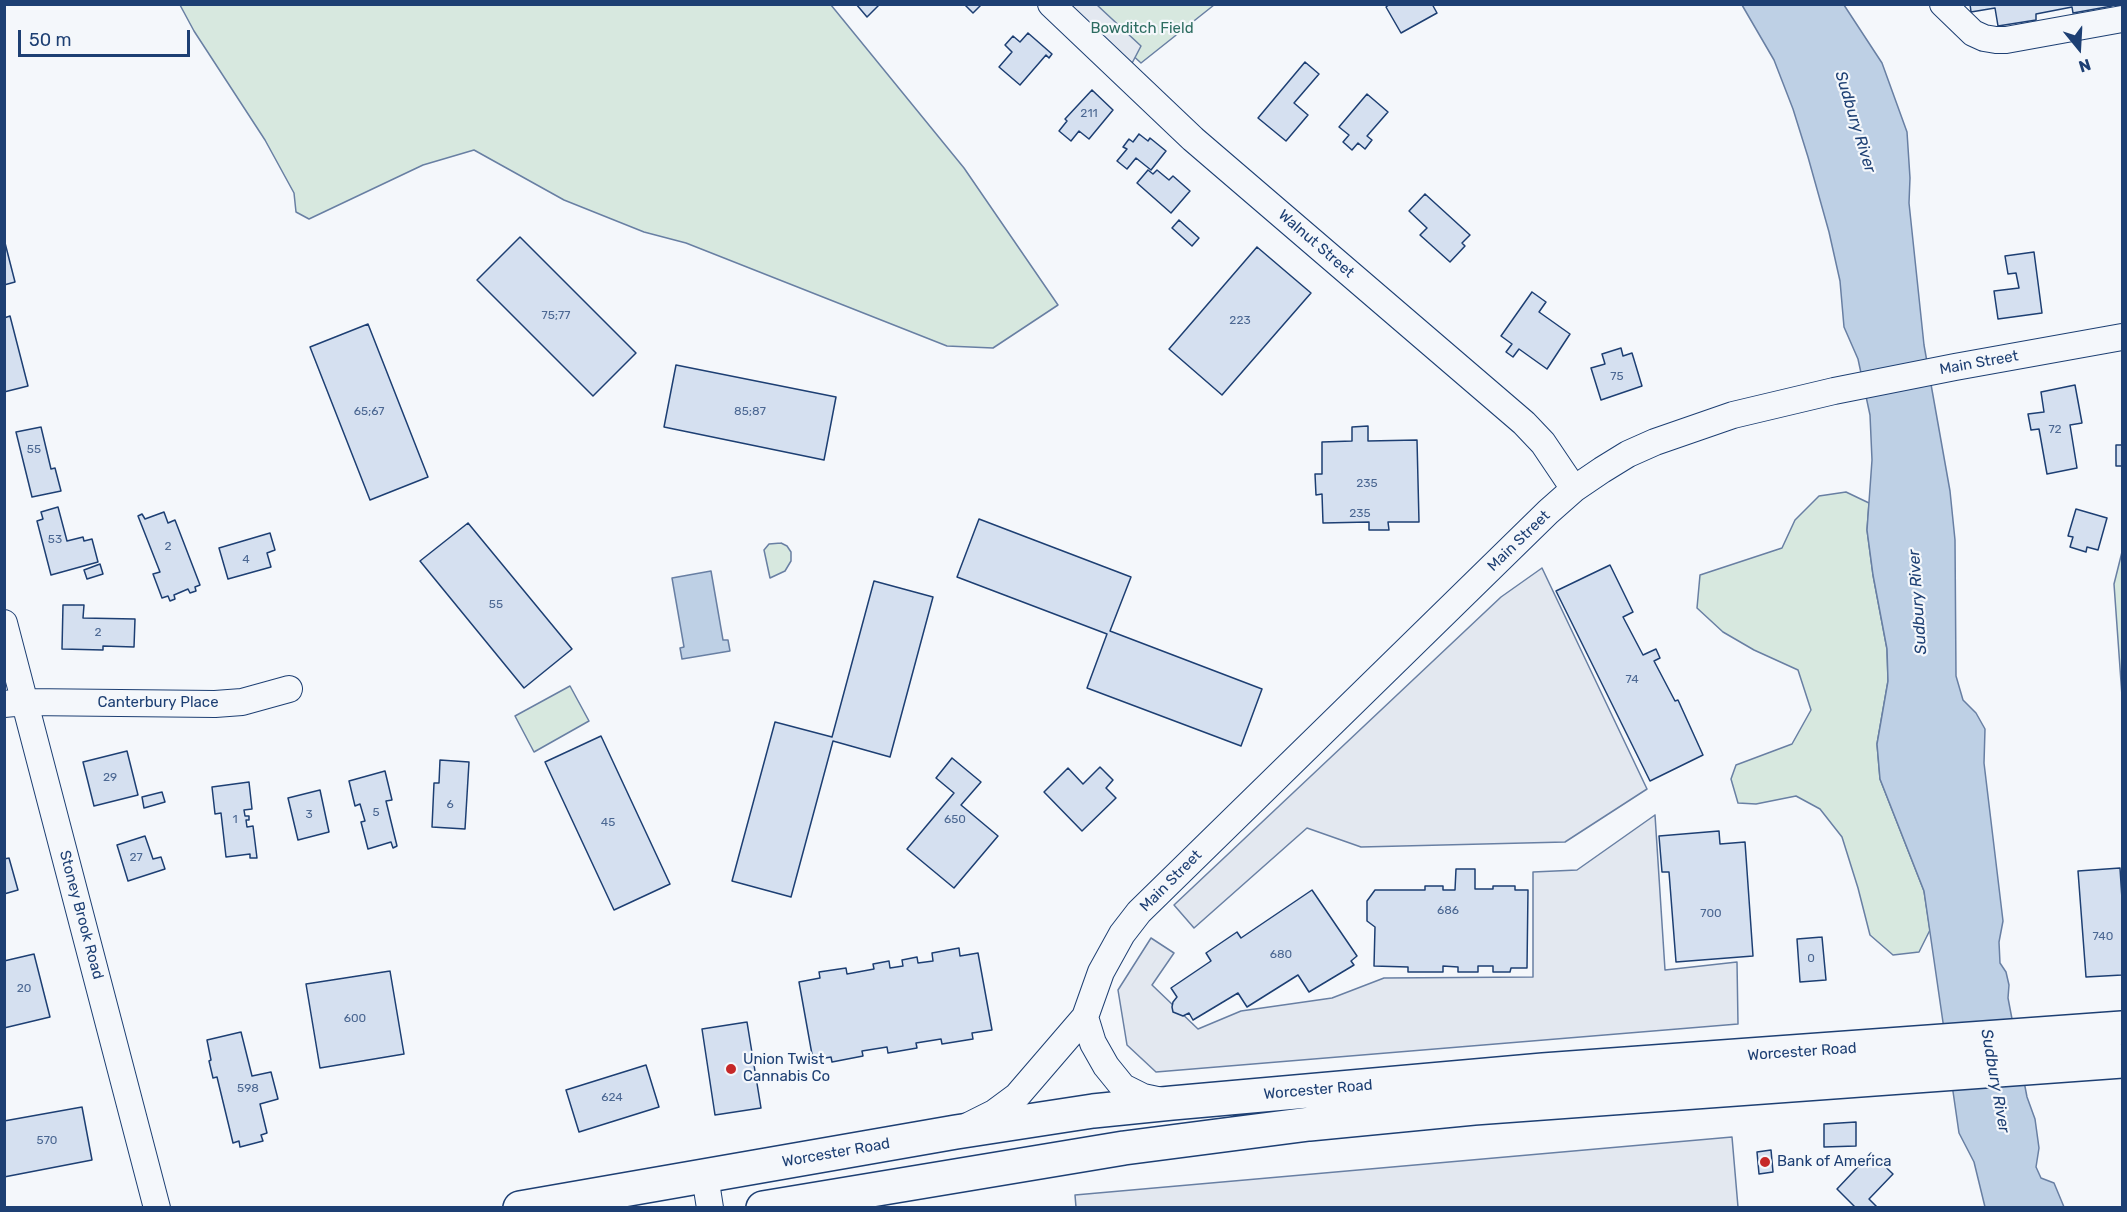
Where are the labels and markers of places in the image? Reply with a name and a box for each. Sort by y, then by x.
place label: Union Twist Cannabis Co [743,1051,830,1086]
marker: Union Twist Cannabis Co [724,1062,738,1076]
place label: Bank of America [1777,1153,1891,1171]
marker: Bank of America [1758,1155,1772,1169]

